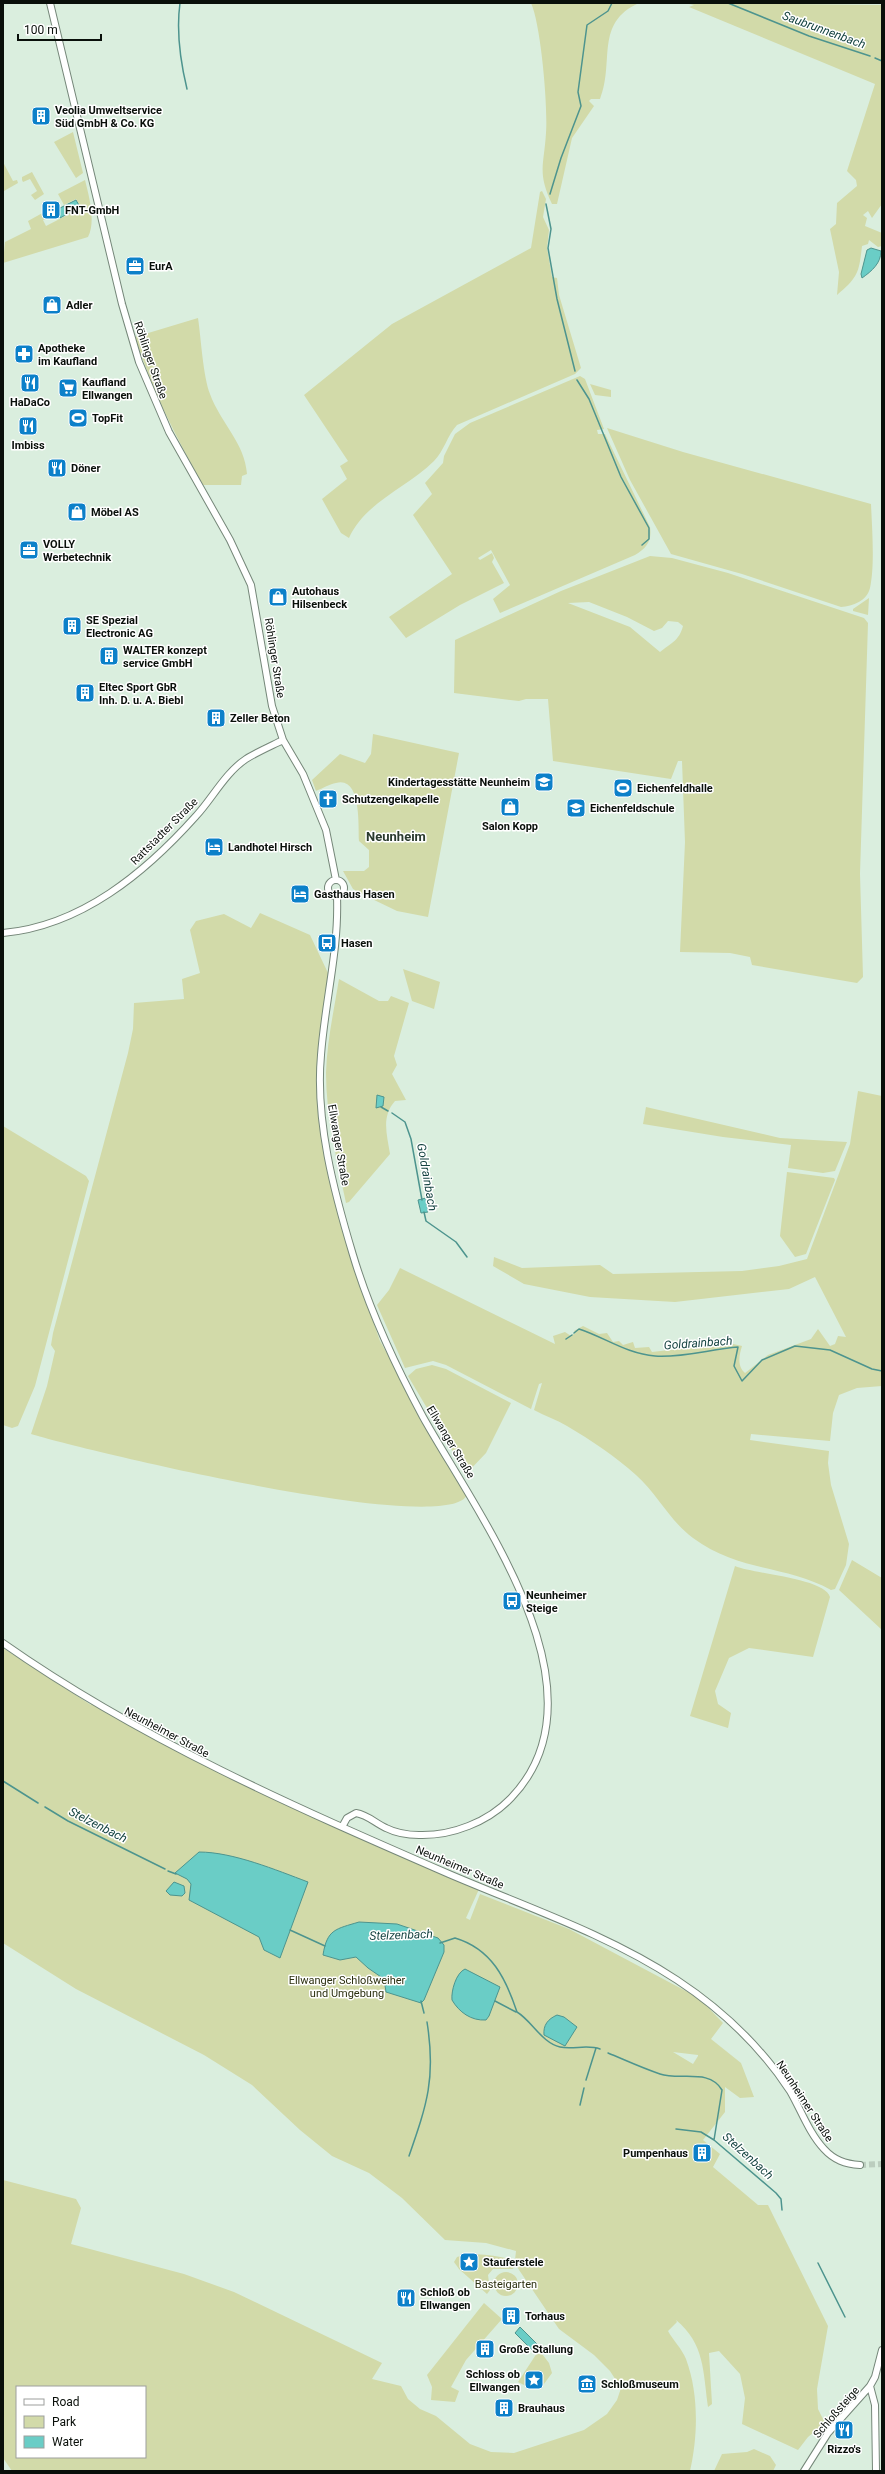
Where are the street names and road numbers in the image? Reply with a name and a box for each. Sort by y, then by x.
street label: Röhlinger Straße [131,320,170,401]
street label: Röhlinger Straße [262,617,287,699]
street label: Rattstadter Straße [128,795,201,868]
street label: Ellwanger Straße [325,1103,352,1187]
street label: Ellwanger Straße [424,1404,477,1481]
street label: Neunheimer Straße [122,1705,212,1760]
street label: Neunheimer Straße [414,1843,506,1892]
street label: Neunheimer Straße [773,2058,836,2145]
street label: Schloßsteige [811,2384,862,2441]

